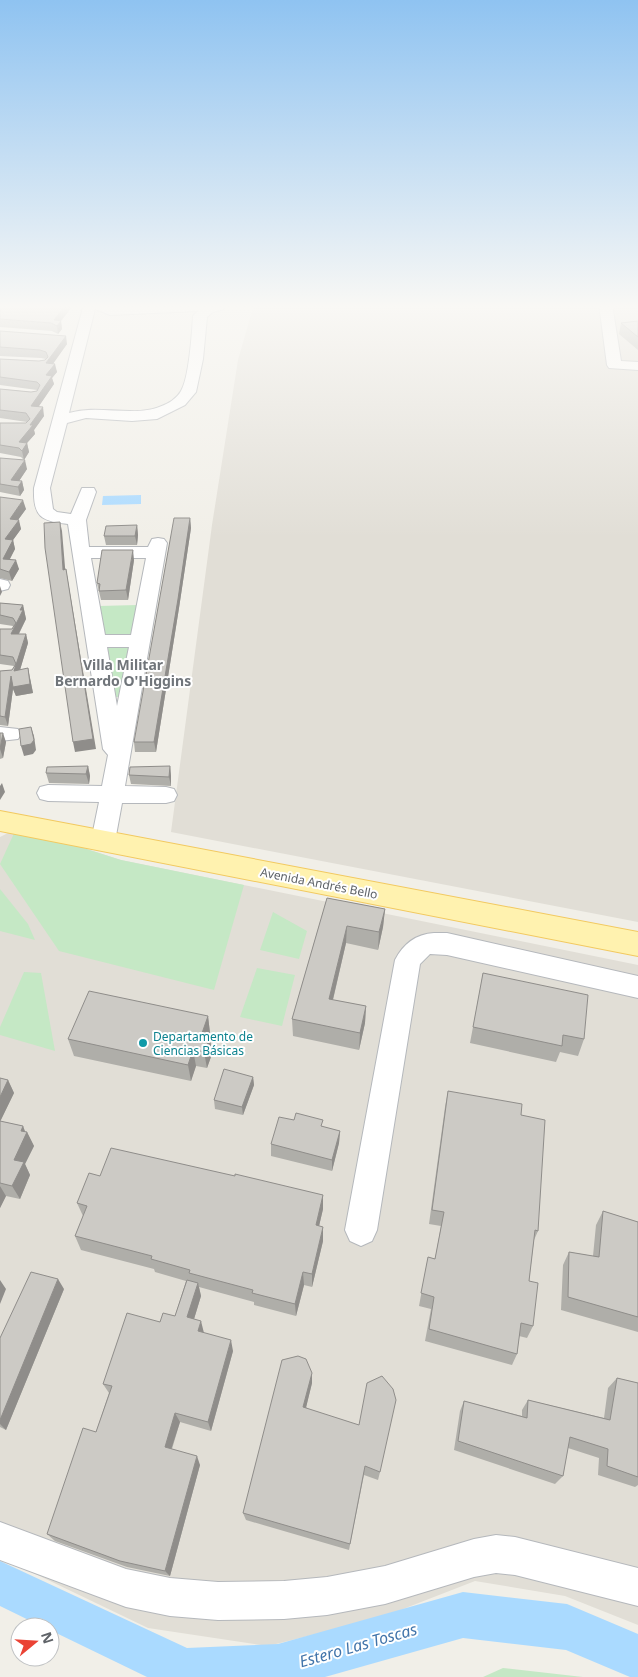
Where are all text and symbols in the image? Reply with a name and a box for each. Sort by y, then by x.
district label: Villa Militar Bernardo O'Higgins [55,655,191,690]
street label: Avenida Andrés Bello [259,863,379,903]
place label: Departamento de Ciencias Básicas [153,1028,253,1059]
marker: Departamento de Ciencias Básicas [137,1037,149,1049]
north arrow [10,1617,60,1667]
water label: Estero Las Toscas [297,1618,420,1672]
text: N [37,1629,59,1646]

